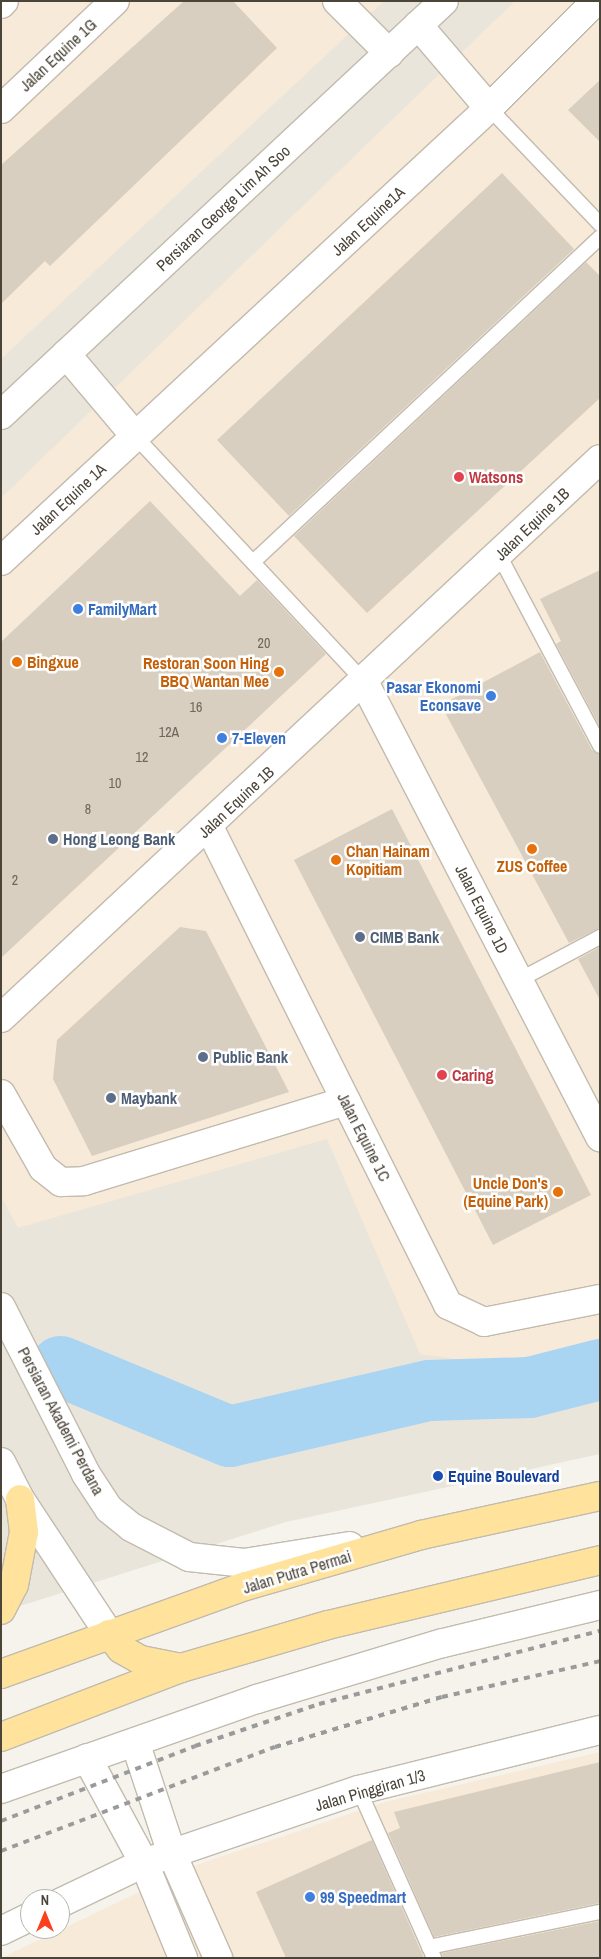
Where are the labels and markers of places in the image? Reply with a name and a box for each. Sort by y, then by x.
place label: Watsons [469,467,523,487]
marker: Watsons [453,471,465,483]
place label: FamilyMart [88,599,157,619]
marker: FamilyMart [72,603,84,615]
place label: Bingxue [27,652,79,672]
place label: Restoran Soon Hing BBQ Wantan Mee [143,653,269,691]
marker: Bingxue [11,656,23,668]
marker: Restoran Soon Hing BBQ Wantan Mee [273,666,285,678]
place label: Pasar Ekonomi Econsave [386,677,481,715]
marker: Pasar Ekonomi Econsave [485,690,497,702]
place label: 7-Eleven [232,728,286,748]
marker: 7-Eleven [216,732,228,744]
place label: Hong Leong Bank [63,829,175,849]
marker: Hong Leong Bank [47,833,59,845]
place label: Chan Hainam Kopitiam [346,841,430,879]
marker: ZUS Coffee [526,843,538,855]
marker: Chan Hainam Kopitiam [330,854,342,866]
place label: ZUS Coffee [497,856,567,876]
place label: CIMB Bank [370,927,439,947]
marker: CIMB Bank [354,931,366,943]
place label: Public Bank [213,1047,288,1067]
marker: Public Bank [197,1051,209,1063]
place label: Caring [452,1065,494,1085]
marker: Caring [436,1069,448,1081]
place label: Maybank [121,1088,177,1108]
marker: Maybank [105,1092,117,1104]
place label: Uncle Don's (Equine Park) [463,1173,548,1211]
marker: Uncle Don's (Equine Park) [552,1186,564,1198]
place label: Equine Boulevard [448,1466,560,1486]
marker: Equine Boulevard [432,1470,444,1482]
place label: 99 Speedmart [320,1887,406,1907]
marker: 99 Speedmart [304,1891,316,1903]

